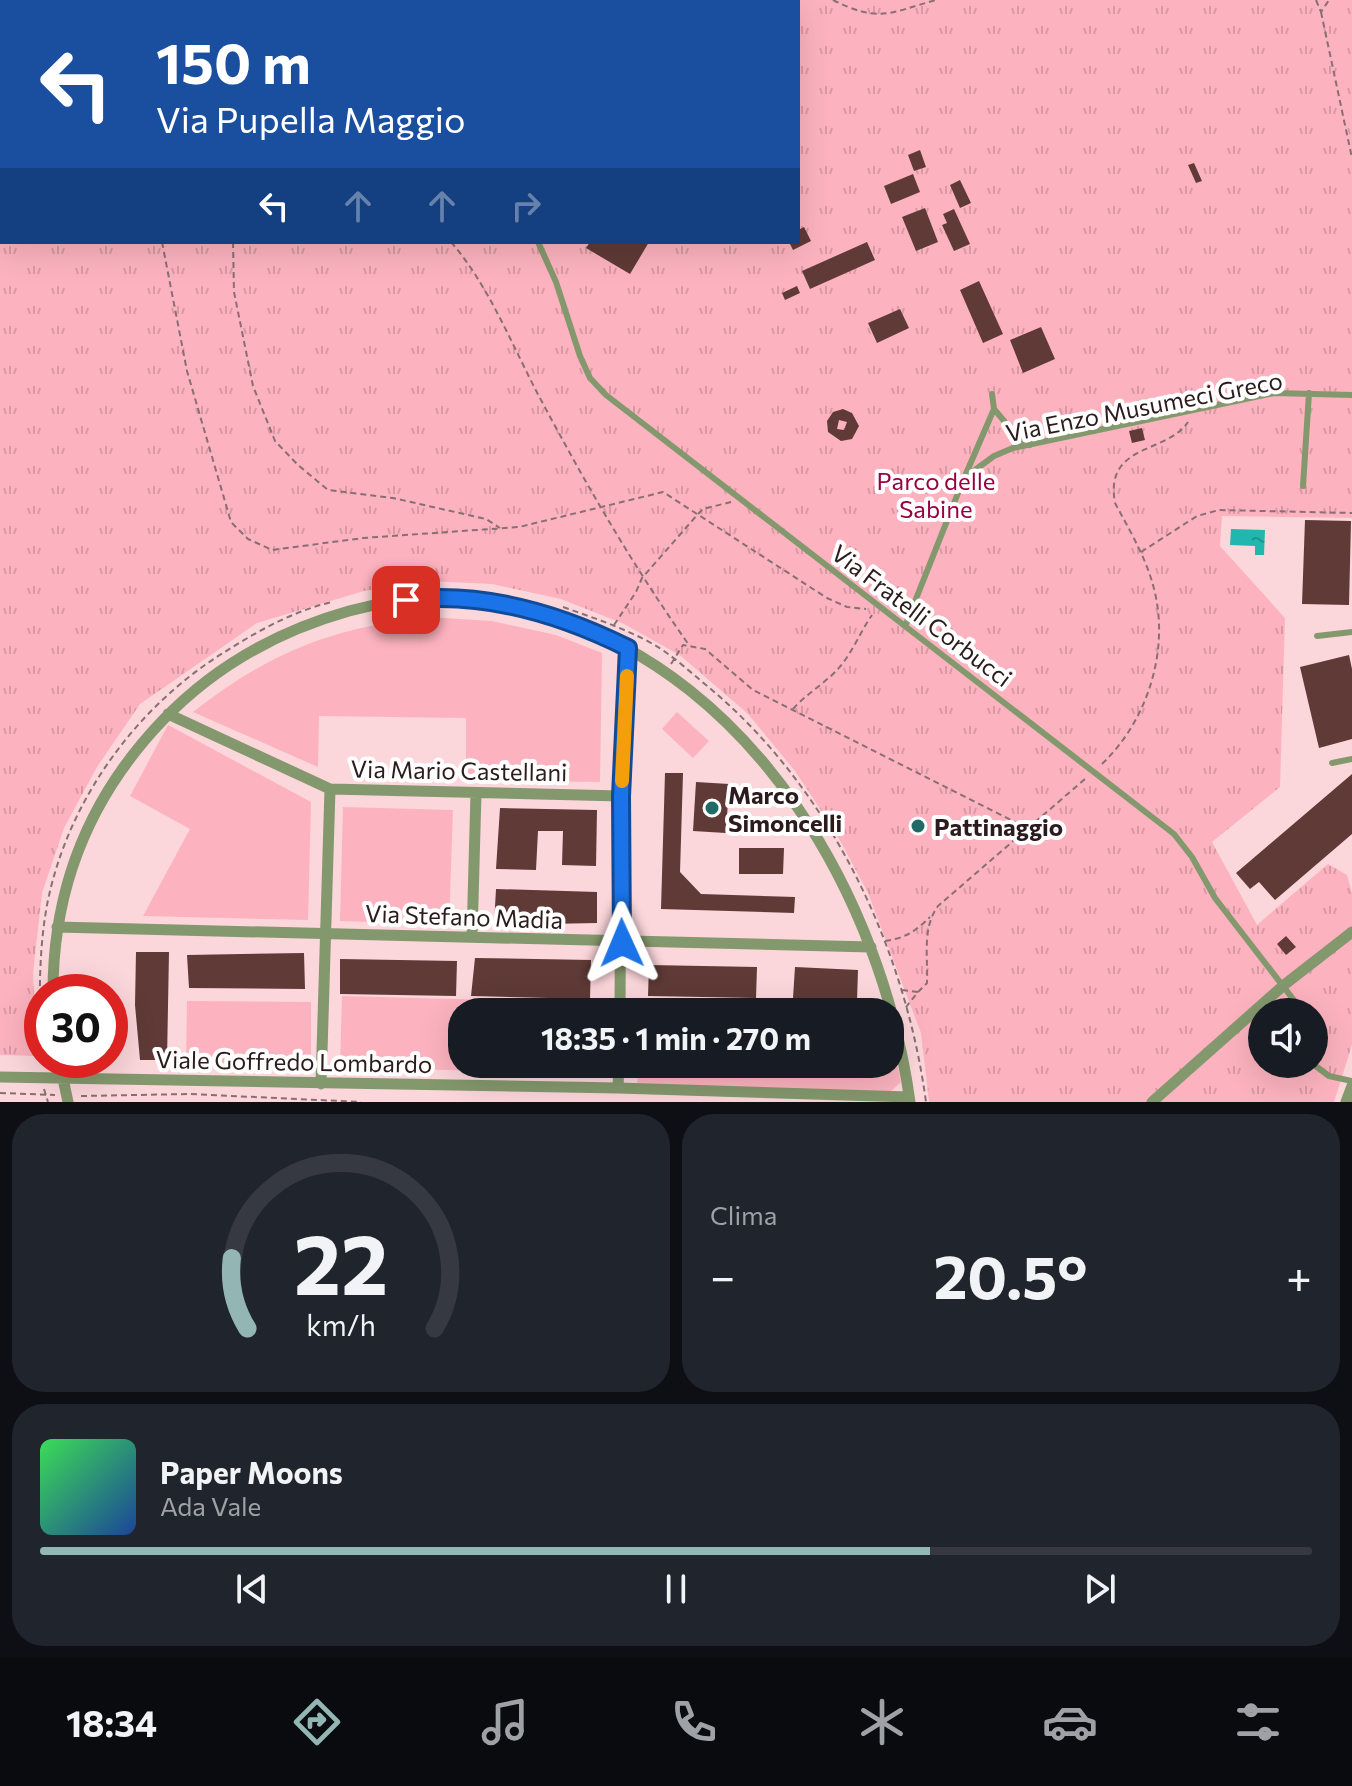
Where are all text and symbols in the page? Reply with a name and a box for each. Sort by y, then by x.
text: 150 m [156,27,311,96]
icon: left [24,32,128,136]
text: Via Pupella Maggio [156,96,465,140]
icon: left [252,184,296,228]
icon: ahead [336,184,380,228]
icon: ahead [420,184,464,228]
icon: right [504,184,548,228]
street label: Via Enzo Musumeci Greco [1003,365,1285,447]
park label: Parco delle Sabine [877,466,995,523]
street label: Via Fratelli Corbucci [826,538,1018,692]
pin [372,566,440,634]
icon: arrive [384,578,428,622]
street label: Via Mario Castellani [350,754,568,786]
place label: Marco Simoncelli [728,780,842,837]
marker: Marco Simoncelli [703,799,721,817]
place label: Pattinaggio [934,812,1063,841]
marker: Pattinaggio [909,817,927,835]
street label: Via Stefano Madia [364,898,564,934]
position arrow [580,901,664,985]
speed limit sign: 30 [24,974,128,1078]
map controls [1248,998,1328,1078]
button: sound [1248,998,1328,1078]
text: 18:35 · 1 min · 270 m [541,1019,811,1056]
street label: Viale Goffredo Lombardo [156,1044,432,1078]
text: Clima [710,1199,777,1230]
text: 22 [294,1210,388,1312]
text: 20.5° [934,1238,1088,1311]
text: − [710,1248,735,1302]
text: + [1286,1248,1312,1302]
text: km/h [306,1307,376,1342]
text: Paper Moons [160,1453,343,1490]
text: Ada Vale [160,1490,261,1521]
icon: previous [230,1567,274,1611]
icon: pause [654,1567,698,1611]
icon: next [1078,1567,1122,1611]
icon: directions [289,1694,345,1750]
icon: music [477,1694,533,1750]
icon: phone [666,1694,722,1750]
icon: climate [854,1694,910,1750]
icon: car [1042,1694,1098,1750]
icon: filters [1230,1694,1286,1750]
text: 18:34 [66,1700,157,1744]

